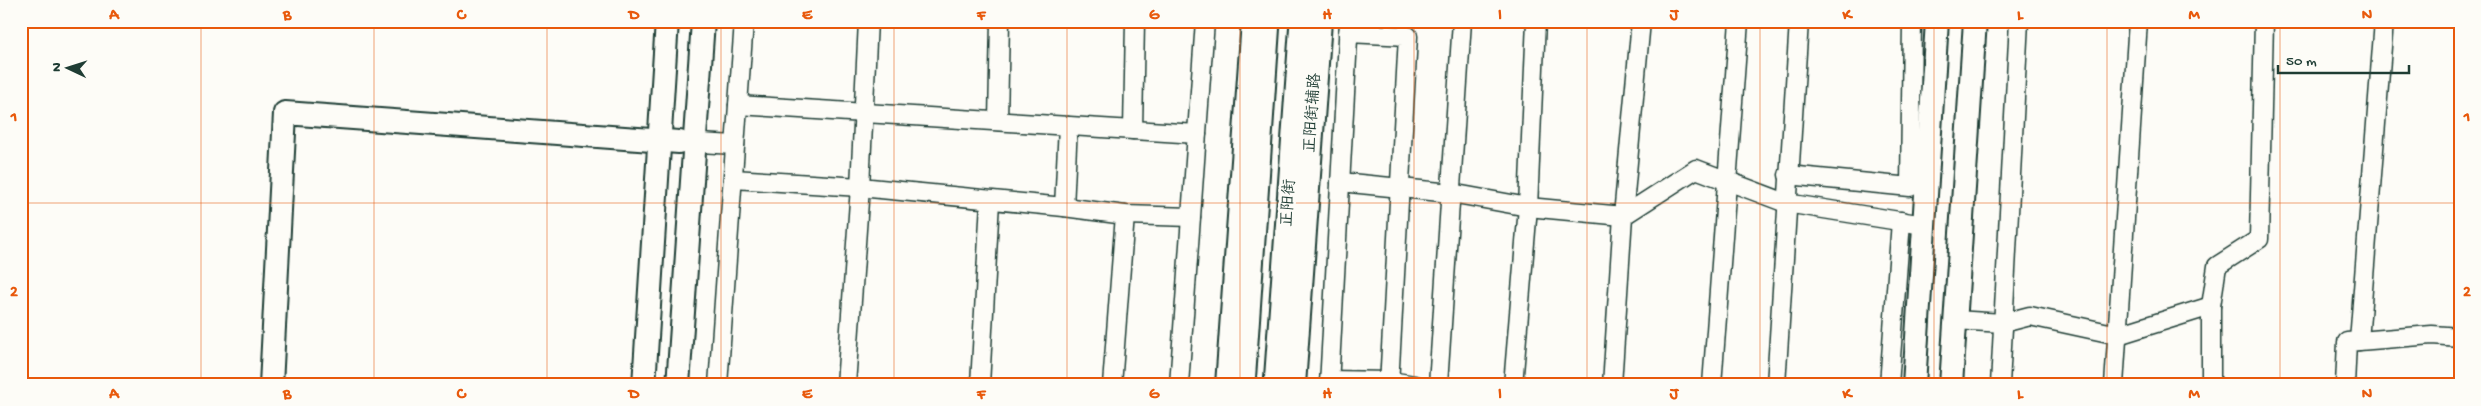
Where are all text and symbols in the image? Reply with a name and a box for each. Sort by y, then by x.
text: A [108,7,120,26]
text: B [282,7,292,26]
text: C [456,7,467,26]
text: D [627,7,640,26]
text: E [802,7,813,26]
text: F [976,7,987,26]
text: G [1149,7,1160,26]
text: H [1322,7,1332,26]
text: I [1498,7,1502,26]
text: J [1669,7,1680,26]
text: K [1842,7,1854,26]
text: L [2017,7,2024,26]
text: M [2188,7,2200,26]
text: N [2362,7,2373,26]
north arrow [42,42,92,92]
scale bar [2278,42,2410,74]
text: 50 m [2286,53,2317,71]
text: N [49,62,66,72]
street label: 正阳街辅路 [1300,72,1326,154]
text: 1 [10,109,17,128]
text: 1 [2463,109,2470,128]
street label: 正阳街 [1278,178,1301,228]
text: 2 [10,284,18,303]
text: 2 [2463,284,2471,303]
text: A [108,386,120,405]
text: B [282,386,292,405]
text: C [456,386,467,405]
text: D [627,386,640,405]
text: E [802,386,813,405]
text: F [976,386,987,405]
text: G [1149,386,1160,405]
text: H [1322,386,1332,405]
text: I [1498,386,1502,405]
text: J [1669,386,1680,405]
text: K [1842,386,1854,405]
text: L [2017,386,2024,405]
text: M [2188,386,2200,405]
text: N [2362,386,2373,405]

